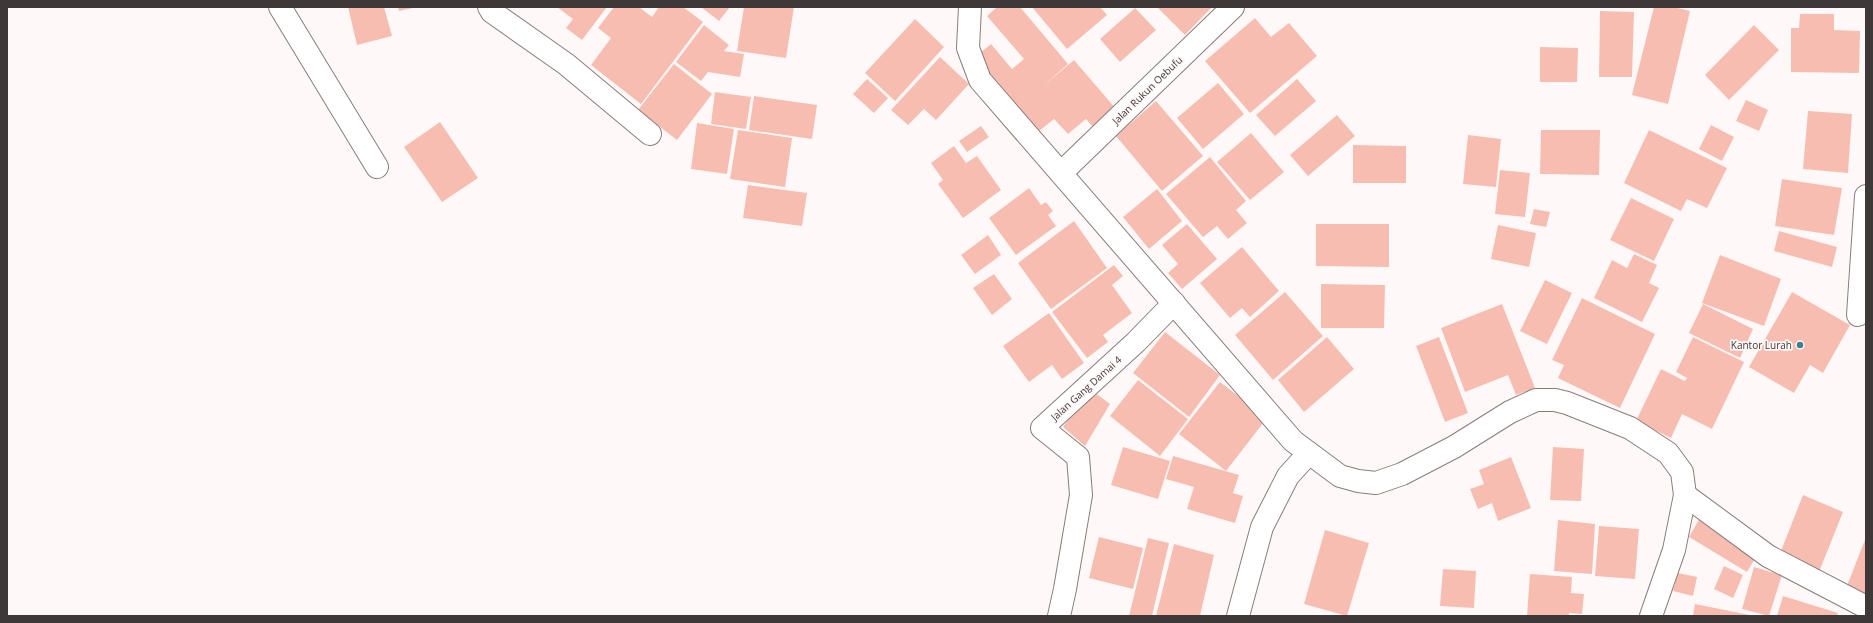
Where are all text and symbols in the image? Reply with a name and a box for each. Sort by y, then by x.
street label: Jalan Rukun Oebufu [1108,53,1185,128]
place label: Kantor Lurah [1731,338,1792,352]
marker: Kantor Lurah [1795,340,1805,350]
street label: Jalan Gang Damai 4 [1047,352,1125,424]

